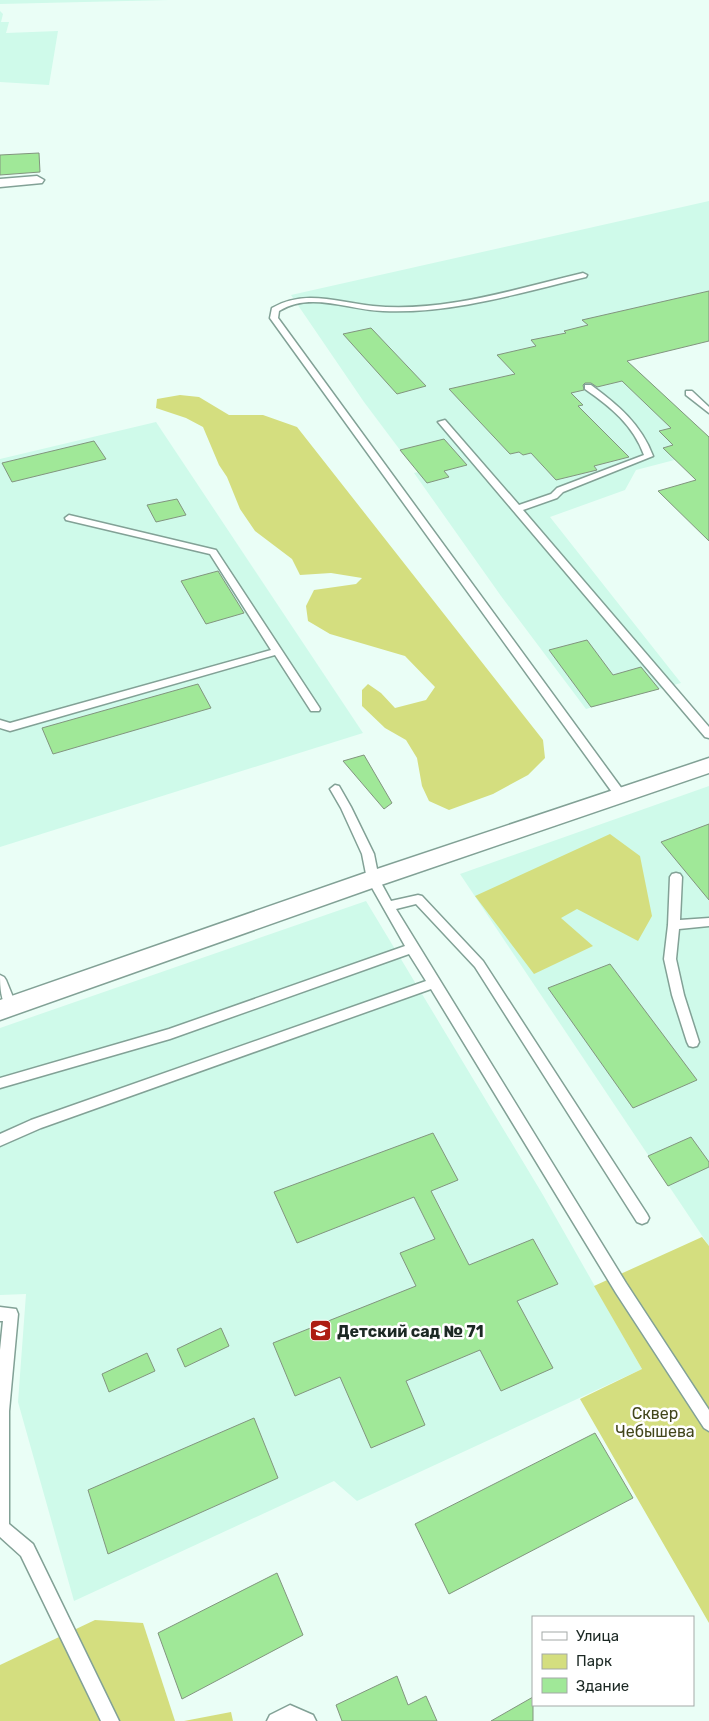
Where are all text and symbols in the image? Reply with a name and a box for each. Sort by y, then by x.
school or university icon: Детский сад № 71 [309,1319,333,1343]
place label: Детский сад № 71 [337,1322,484,1341]
park label: Сквер Чебышева [615,1404,695,1441]
legend [532,1616,694,1706]
text: Улица [576,1627,619,1645]
text: Парк [576,1652,612,1670]
text: Здание [576,1677,629,1695]

